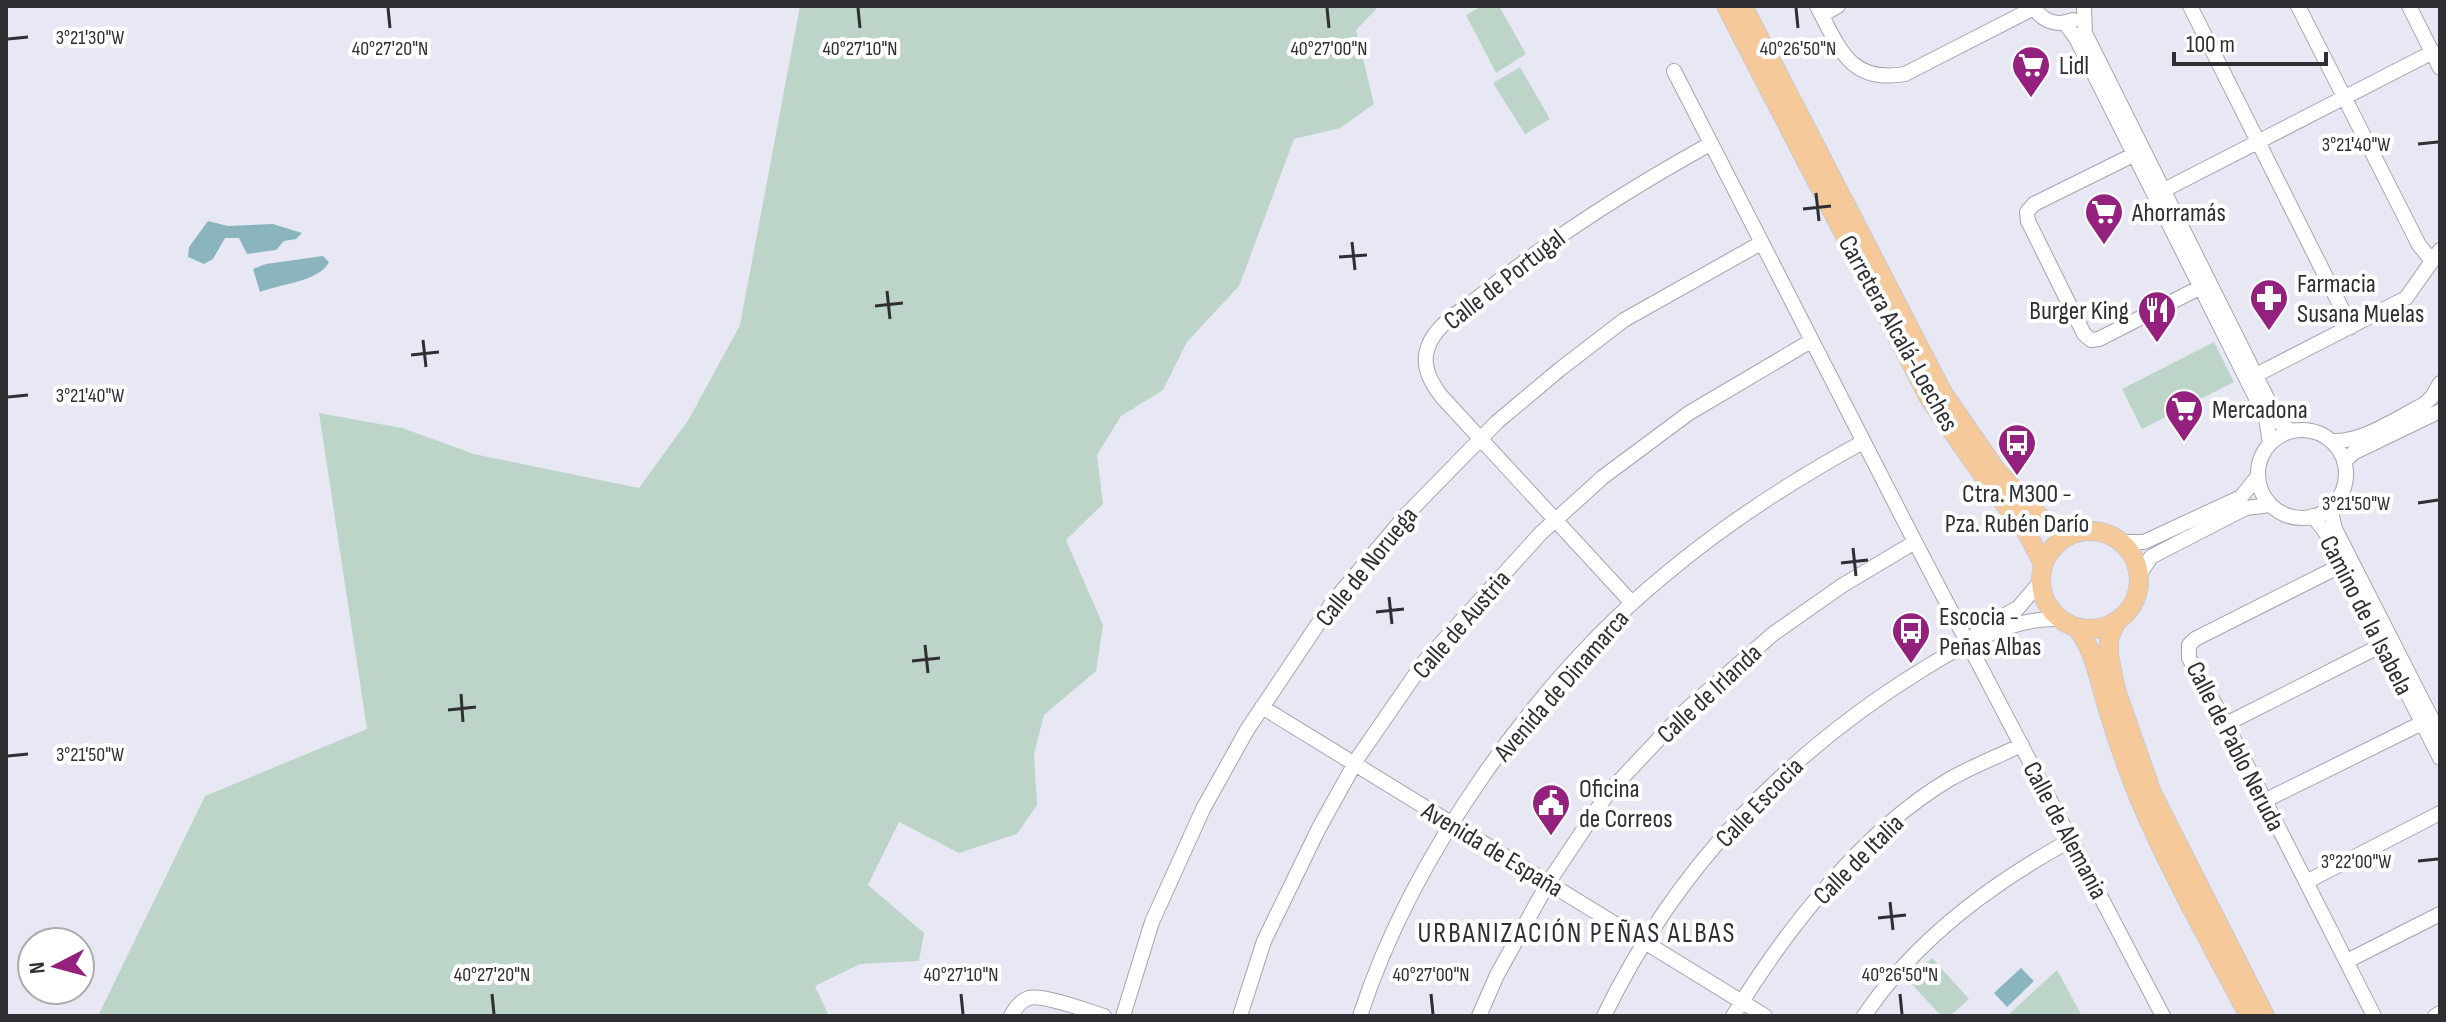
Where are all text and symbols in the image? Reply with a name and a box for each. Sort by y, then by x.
scale bar [2174,16,2326,66]
text: 3°21'30"W [56,26,124,50]
text: 100 m [2186,30,2235,59]
text: 40°27'20"N [352,37,428,61]
text: 40°27'10"N [822,37,898,61]
text: 40°27'00"N [1290,37,1368,61]
text: 40°26'50"N [1760,37,1836,61]
supermarket icon: Lidl [2010,44,2052,99]
place label: Lidl [2059,51,2089,82]
text: 3°21'40"W [2322,133,2390,157]
supermarket icon: Ahorramás [2083,191,2125,246]
place label: Ahorramás [2131,198,2226,229]
street label: Calle de Portugal [1438,223,1572,337]
street label: Carretera Alcalá-Loeches [1831,230,1964,437]
place label: Farmacia Susana Muelas [2297,269,2424,330]
pharmacy icon: Farmacia Susana Muelas [2248,277,2290,332]
restaurant icon: Burger King [2136,289,2178,344]
place label: Burger King [2029,296,2129,327]
text: 3°21'40"W [56,384,124,408]
supermarket icon: Mercadona [2163,388,2205,443]
place label: Mercadona [2212,395,2308,426]
bus stop icon: Ctra. M300 - Pza. Rubén Darío [1996,422,2038,477]
place label: Ctra. M300 - Pza. Rubén Darío [1945,479,2089,540]
text: 3°21'50"W [2322,492,2390,516]
street label: Calle de Noruega [1310,501,1425,633]
street label: Camino de la Isabela [2312,531,2419,701]
street label: Calle de Austria [1407,564,1518,686]
place label: Escocia - Peñas Albas [1939,602,2041,663]
street label: Avenida de Dinamarca [1487,604,1636,769]
bus stop icon: Escocia - Peñas Albas [1890,610,1932,665]
street label: Calle de Irlanda [1651,638,1769,750]
street label: Calle de Pablo Neruda [2179,657,2291,837]
text: 3°21'50"W [56,743,124,767]
street label: Calle Escocia [1710,752,1810,854]
street label: Calle de Alemania [2015,757,2114,905]
place label: Oficina de Correos [1579,774,1673,835]
public building icon: Oficina de Correos [1530,782,1572,837]
street label: Avenida de España [1415,795,1569,905]
street label: Calle de Italia [1807,808,1911,912]
text: 3°22'00"W [2321,850,2391,874]
district label: URBANIZACIÓN PEÑAS ALBAS [1417,917,1737,950]
north arrow [16,926,96,1006]
text: N [24,961,52,975]
text: 40°27'20"N [454,963,530,987]
text: 40°27'10"N [923,963,999,987]
text: 40°27'00"N [1392,963,1470,987]
text: 40°26'50"N [1862,963,1938,987]

